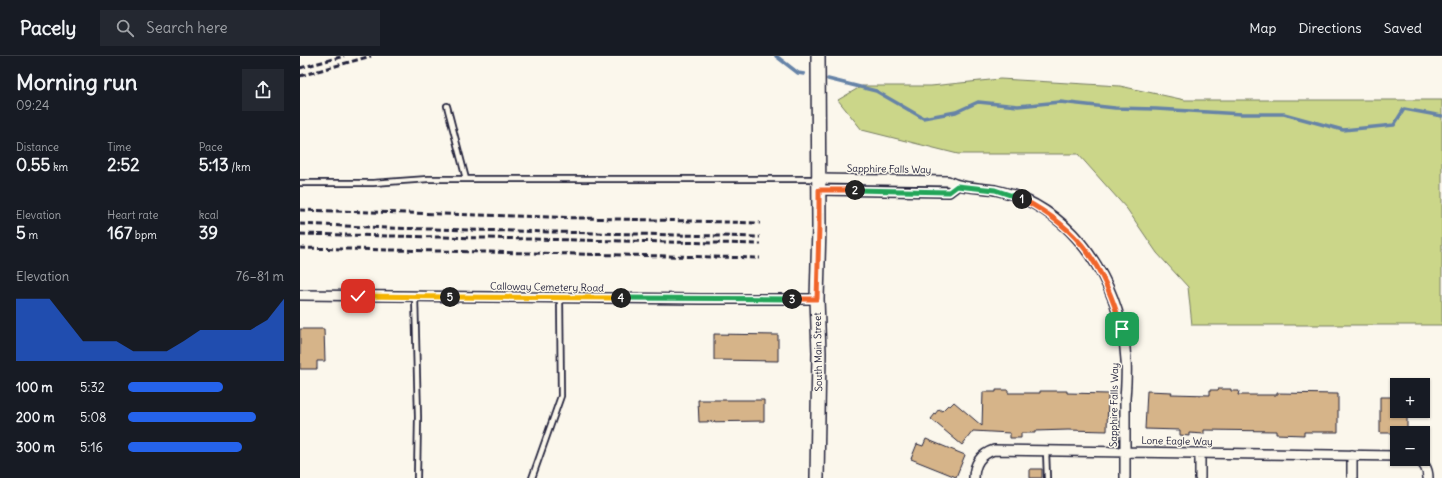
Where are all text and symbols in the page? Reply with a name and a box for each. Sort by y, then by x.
search box [100,10,380,46]
text: Pacely [20,16,76,40]
icon: search [114,17,136,39]
text: Search here [146,18,228,37]
text: Map [1249,19,1276,37]
text: Directions [1298,19,1362,37]
text: Saved [1384,19,1422,37]
text: Morning run [16,68,138,96]
button: share [242,69,284,111]
text: 09:24 [16,97,49,114]
text: Distance [16,140,59,154]
text: Time [107,140,131,154]
text: Pace [199,140,223,154]
text: 0.55 [16,154,50,176]
text: 2:52 [107,154,140,176]
text: 5:13 [199,154,229,176]
text: km [50,160,68,174]
text: /km [229,160,251,174]
street label: Sapphire Falls Way [847,162,931,176]
pin: 2 [845,180,865,200]
text: 2 [852,183,858,197]
pin: 1 [1012,189,1032,209]
text: 1 [1020,192,1024,206]
text: Elevation [16,208,61,222]
text: Heart rate [107,208,158,222]
text: kcal [199,208,218,222]
text: 5 [16,222,26,244]
text: 167 [107,222,132,244]
text: 39 [199,222,218,244]
text: m [26,228,38,242]
text: bpm [132,228,157,242]
text: Elevation [16,268,69,285]
text: 76–81 m [236,268,284,285]
pin [341,279,375,313]
street label: Calloway Cemetery Road [490,280,604,294]
icon: check [347,285,369,307]
pin: 5 [440,287,460,307]
pin: 4 [611,288,631,308]
pin: 3 [782,289,802,309]
text: 5 [447,290,453,304]
text: 4 [618,291,624,305]
text: 3 [789,292,795,306]
street label: South Main Street [811,312,825,392]
pin [1105,312,1139,346]
icon: arrive [1111,318,1133,340]
street label: Sapphire Falls Way [1107,363,1121,447]
map controls [1390,378,1430,466]
button: + [1390,378,1430,418]
text: 100 m [16,379,53,396]
text: 5:32 [80,379,105,396]
text: 200 m [16,409,55,426]
text: 5:08 [80,409,106,426]
button: − [1390,426,1430,466]
street label: Lone Eagle Way [1141,434,1213,448]
text: 300 m [16,439,55,456]
text: 5:16 [80,439,103,456]

